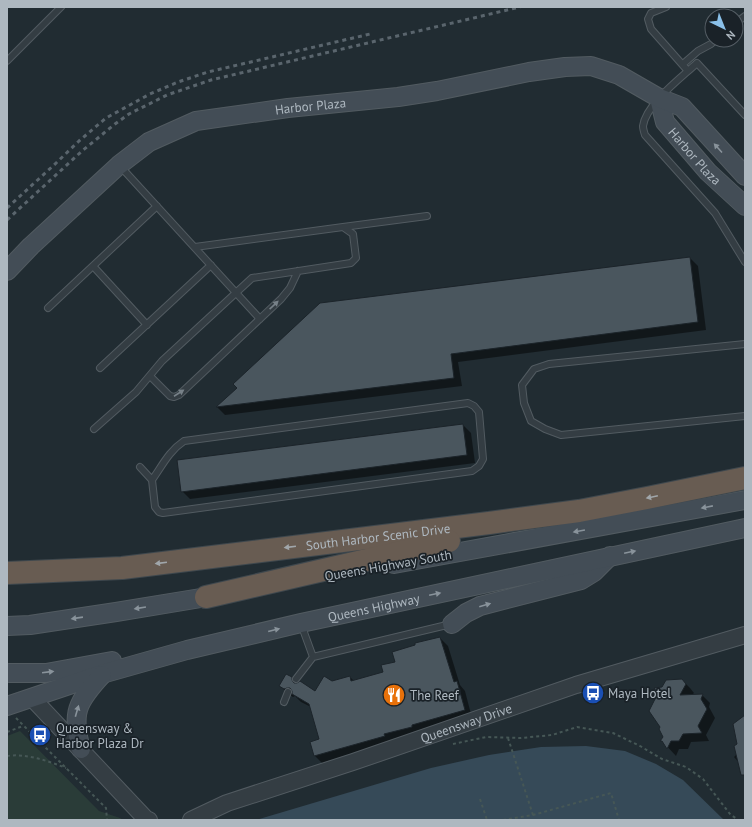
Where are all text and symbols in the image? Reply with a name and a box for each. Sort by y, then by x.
north arrow [704,8,744,48]
text: N [723,28,738,43]
street label: Harbor Plaza [274,94,347,119]
street label: Harbor Plaza [664,124,724,189]
one-way arrow [714,142,723,153]
one-way arrow [269,301,279,310]
one-way arrow [173,390,185,397]
one-way arrow [646,494,658,500]
one-way arrow [701,505,713,511]
street label: South Harbor Scenic Drive [305,520,451,554]
one-way arrow [573,528,585,534]
one-way arrow [284,544,296,551]
street label: Queens Highway South [323,546,453,585]
one-way arrow [624,549,637,555]
one-way arrow [155,560,167,566]
street label: Queens Highway [326,590,421,626]
one-way arrow [429,591,441,597]
one-way arrow [479,602,491,608]
one-way arrow [134,605,146,611]
one-way arrow [71,615,83,621]
one-way arrow [268,626,280,632]
one-way arrow [42,669,54,675]
bus stop icon: Maya Hotel [580,680,606,706]
restaurant icon: The Reef [381,682,407,708]
place label: Maya Hotel [608,685,671,702]
place label: The Reef [410,687,460,704]
street label: Queensway Drive [418,700,514,747]
one-way arrow [75,704,81,717]
place label: Queensway & Harbor Plaza Dr [56,720,144,752]
bus stop icon: Queensway & Harbor Plaza Dr [27,722,53,748]

